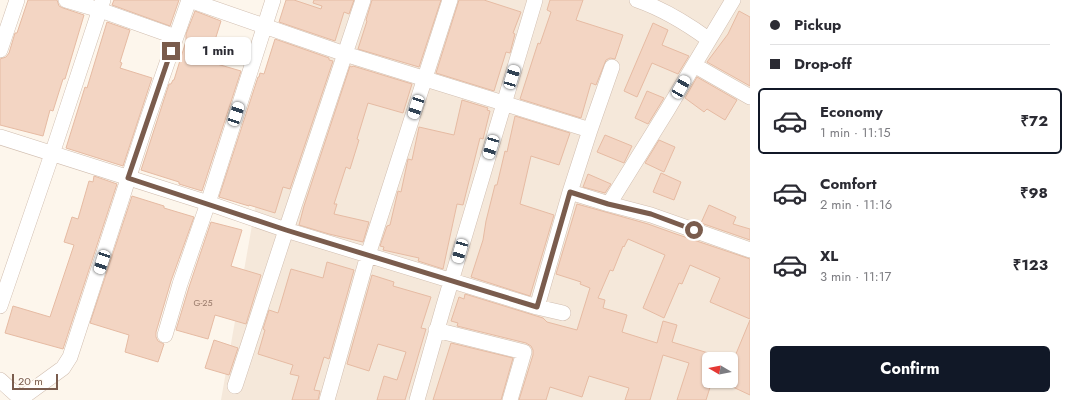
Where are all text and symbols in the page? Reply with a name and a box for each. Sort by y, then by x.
text: Pickup [794,14,841,36]
callout: 1 min [185,37,251,65]
text: 1 min [202,41,234,60]
route end [162,42,180,60]
text: Drop-off [794,53,852,75]
car [503,64,521,90]
car [670,74,692,100]
car [407,94,425,120]
car [227,101,245,127]
text: Economy [820,101,883,123]
icon: car [772,103,808,139]
text: ₹72 [1021,110,1048,132]
text: 1 min · 11:15 [820,123,891,142]
car [482,134,500,160]
text: Comfort [820,173,877,195]
icon: car [772,175,808,211]
text: ₹98 [1020,182,1048,204]
text: 2 min · 11:16 [820,195,892,214]
route start [685,221,703,239]
car [451,238,469,264]
text: XL [820,245,838,267]
icon: car [772,247,808,283]
car [93,249,111,275]
text: ₹123 [1013,254,1048,276]
text: 3 min · 11:17 [820,267,891,286]
house number: G-25 [193,296,213,309]
button: Confirm [770,346,1050,392]
north arrow [702,352,738,388]
map controls [702,352,738,388]
scale bar [12,372,58,391]
text: 20 m [18,373,43,389]

